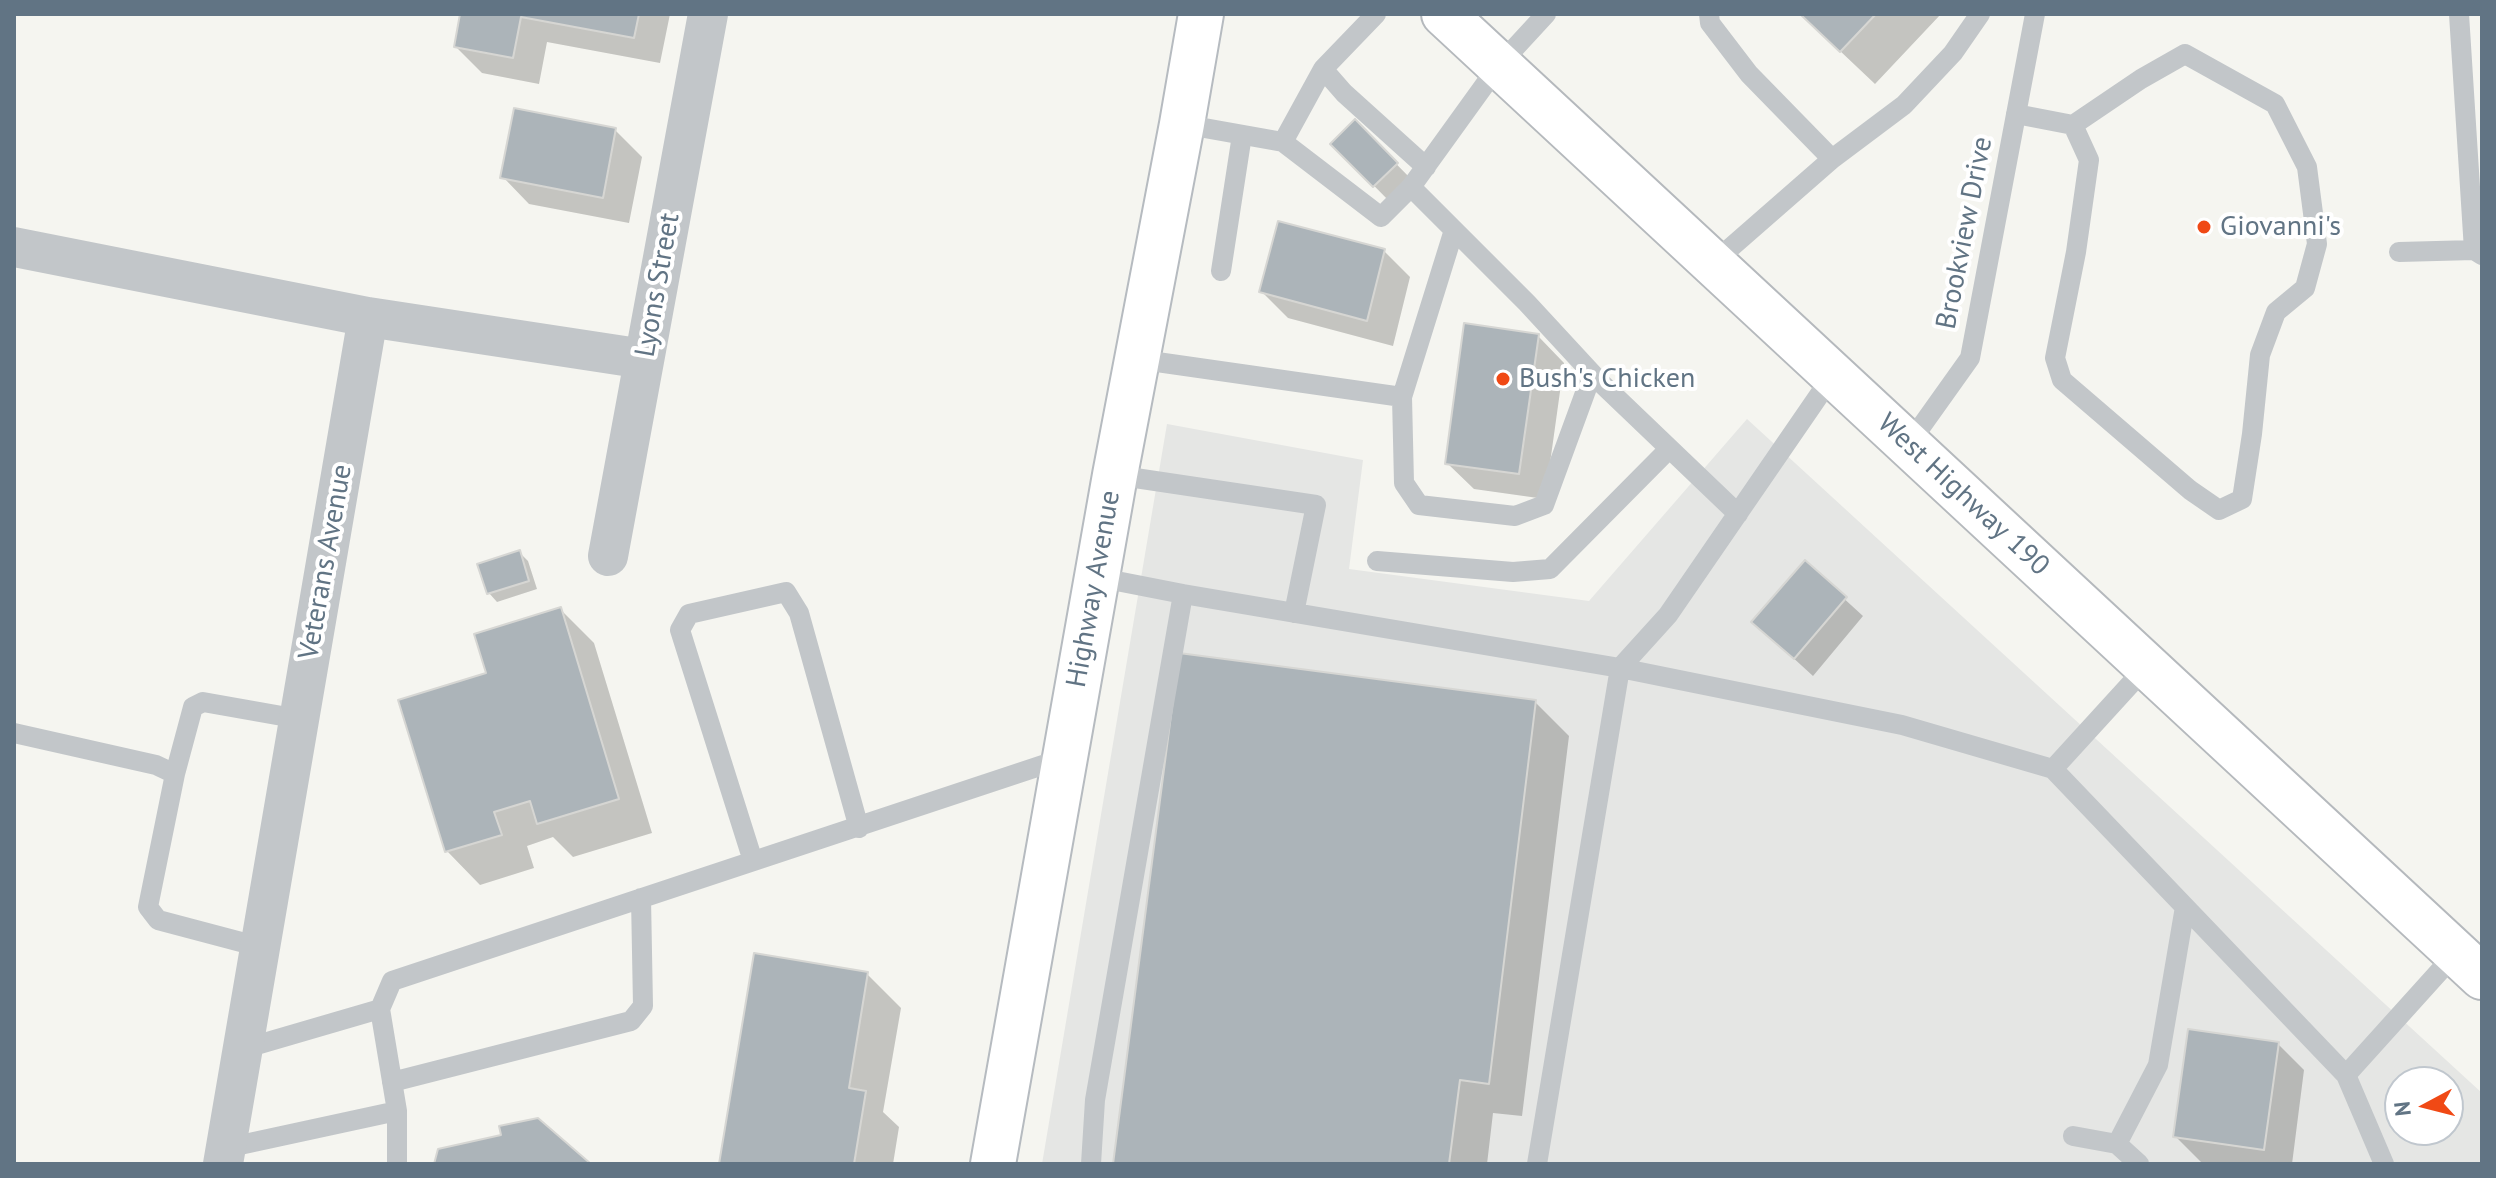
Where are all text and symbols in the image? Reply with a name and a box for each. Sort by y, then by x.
street label: Brookview Drive [1930,134,2000,332]
street label: Lyons Street [629,210,687,360]
place label: Giovanni's [2220,210,2341,244]
marker: Giovanni's [2195,218,2213,236]
place label: Bush's Chicken [1519,362,1695,396]
marker: Bush's Chicken [1494,370,1512,388]
street label: West Highway 190 [1870,407,2056,583]
street label: Veterans Avenue [292,462,360,662]
street label: Highway Avenue [1060,488,1128,690]
north arrow [2384,1066,2464,1146]
text: N [2387,1100,2417,1118]

